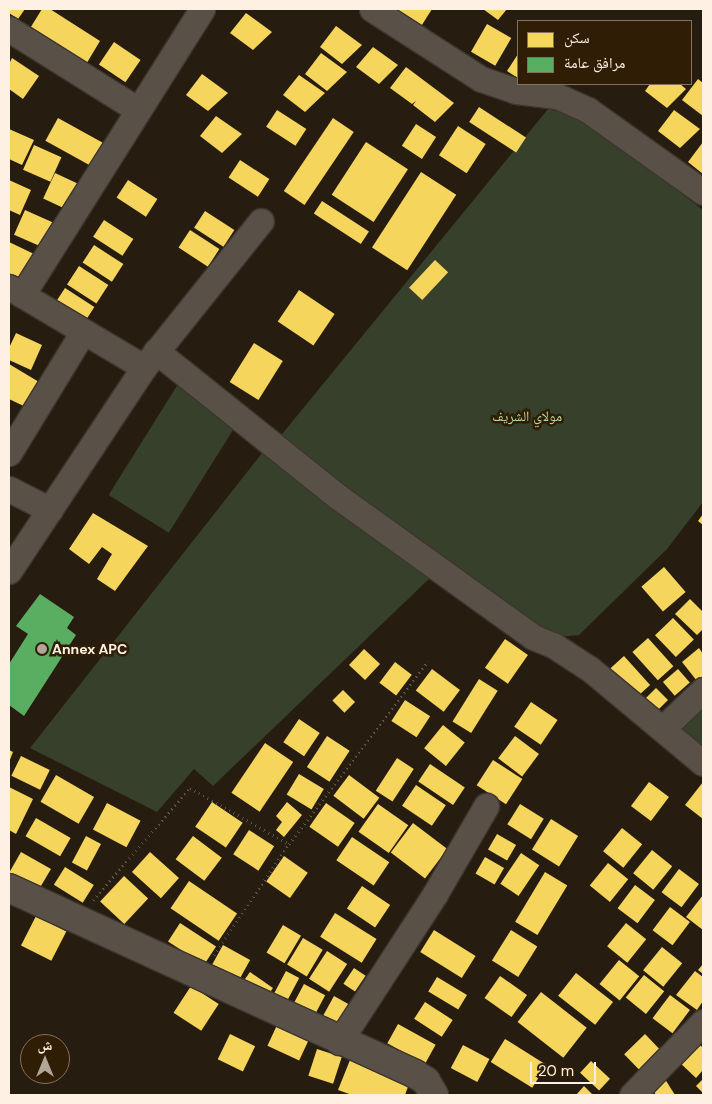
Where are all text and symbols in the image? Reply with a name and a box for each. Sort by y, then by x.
legend [517,20,692,85]
text: سكن [564,28,590,48]
text: مرافق عامة [564,53,625,73]
park label: مولاي الشريف [492,408,562,424]
place label: Annex APC [52,641,127,657]
marker: Annex APC [36,643,48,655]
north arrow [20,1034,70,1084]
text: ش [38,1036,52,1054]
scale bar [532,1052,598,1084]
text: 20 m [538,1061,574,1081]

